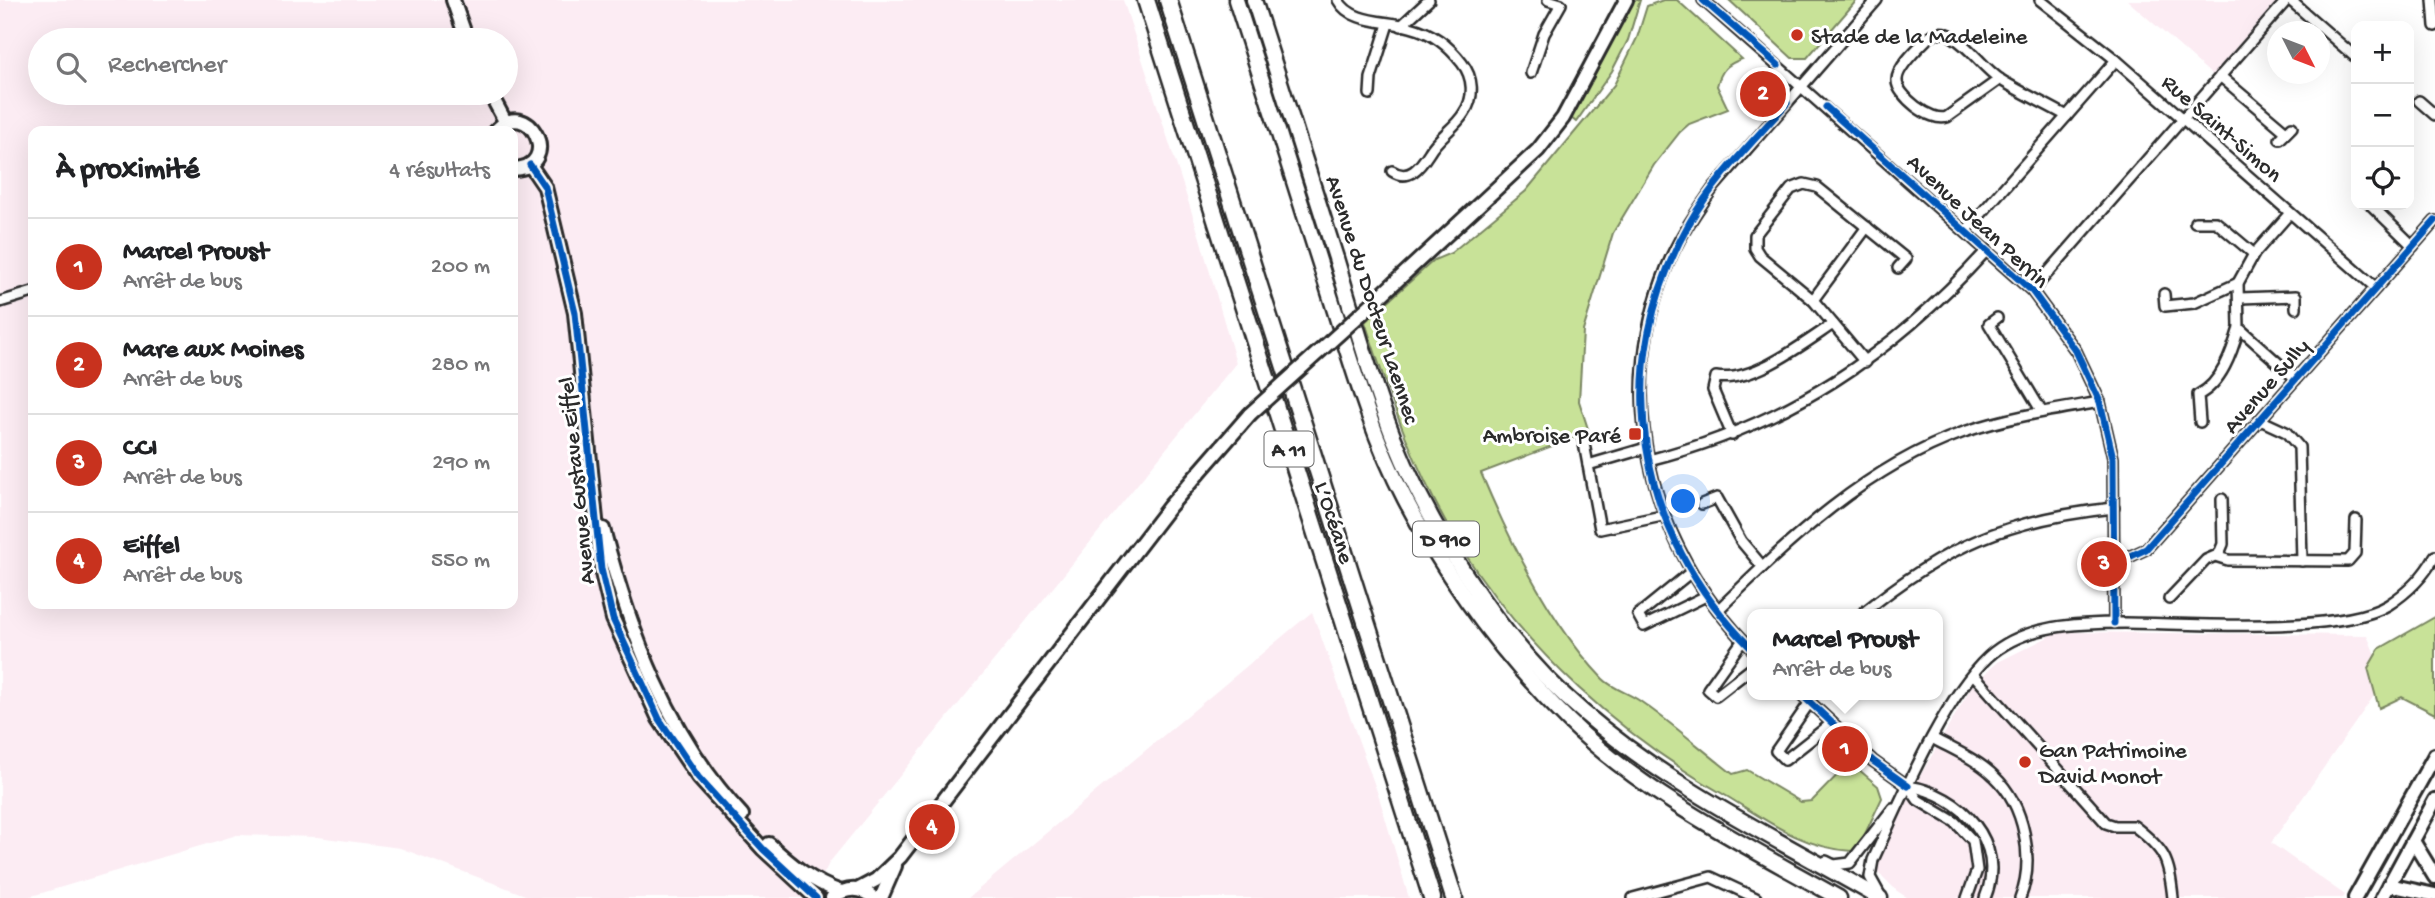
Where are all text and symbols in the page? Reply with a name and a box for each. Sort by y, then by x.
north arrow [2267,21,2330,84]
map controls [2351,21,2414,210]
button: + [2351,21,2414,84]
place label: Stade de la Madeleine [1811,25,2029,52]
marker: Stade de la Madeleine [1789,27,1805,43]
search box [28,28,518,105]
icon: search [52,48,90,86]
text: Rechercher [108,51,226,82]
pin: 2 [1740,68,1786,120]
street label: Rue Saint-Simon [2155,70,2287,189]
button: − [2351,84,2414,147]
button: locate [2351,147,2414,210]
street label: Avenue Jean Perrin [1900,150,2053,295]
text: À proximité [56,154,200,189]
text: 4 résultats [389,158,490,185]
street label: Avenue du Docteur Laennec [1318,173,1424,429]
text: Marcel Proust [123,238,268,269]
text: 1 [74,254,84,281]
text: 200 m [431,254,490,281]
text: Arrêt de bus [123,269,242,296]
street label: Avenue Sully [2219,334,2316,441]
text: Mare aux Moines [123,336,303,367]
text: 2 [73,352,85,379]
text: 280 m [431,352,490,379]
text: Arrêt de bus [123,367,242,394]
street label: Avenue Gustave Eiffel [554,376,603,586]
place label: Ambroise Paré [1483,424,1622,451]
marker: Ambroise Paré [1627,426,1643,442]
road number: A 11 [1264,432,1314,466]
text: CCI [123,434,157,465]
text: 3 [73,450,85,477]
text: 290 m [432,450,490,477]
text: Arrêt de bus [123,465,242,492]
street label: L’Océane [1307,479,1359,569]
your location [1666,484,1700,518]
road number: D 910 [1413,522,1479,556]
text: Eiffel [123,532,180,563]
pin: 3 [2081,538,2127,590]
text: 4 [74,548,84,575]
text: 550 m [431,548,490,575]
text: Arrêt de bus [123,563,242,590]
popup [1747,609,1943,700]
text: Marcel Proust [1772,626,1918,657]
text: Arrêt de bus [1772,657,1891,684]
pin: 1 [1822,723,1868,775]
place label: Gan Patrimoine David Monot [2037,739,2188,792]
marker: Gan Patrimoine David Monot [2017,754,2033,770]
pin: 4 [909,801,955,853]

